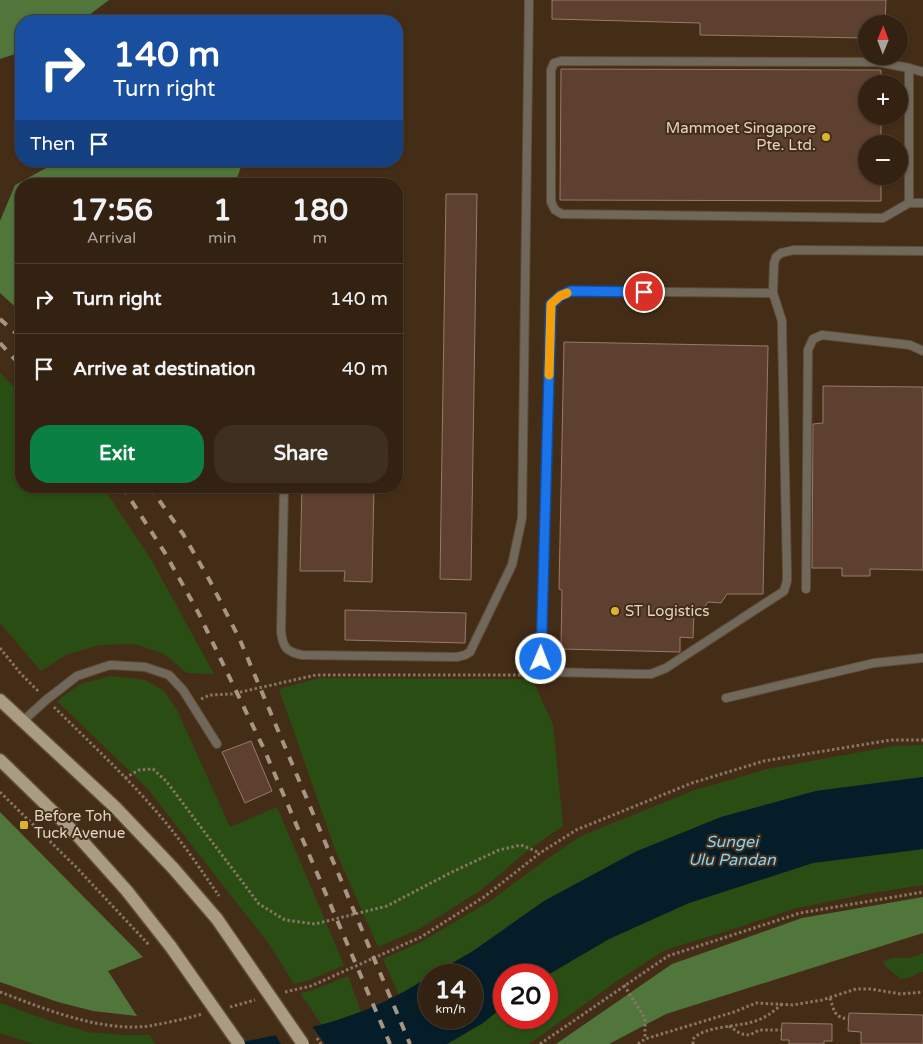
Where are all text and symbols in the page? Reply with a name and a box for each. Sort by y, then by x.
north arrow [858,15,908,65]
map controls [858,15,908,185]
text: 140 m [113,34,220,76]
icon: right [30,35,95,100]
button: + [858,75,908,125]
text: Turn right [113,76,215,102]
place label: Mammoet Singapore Pte. Ltd. [666,119,816,154]
icon: arrive [85,130,113,158]
marker: Mammoet Singapore Pte. Ltd. [820,131,832,143]
text: Then [30,133,75,155]
button: − [858,135,908,185]
text: 17:56 [70,192,153,229]
text: 1 [213,192,232,229]
text: 180 [292,192,348,229]
text: Arrival [87,228,136,248]
text: min [208,228,237,248]
text: m [312,228,327,248]
pin [623,271,665,313]
icon: arrive [630,278,658,306]
icon: right [30,285,58,313]
text: Turn right [73,288,161,310]
text: 140 m [330,288,388,310]
icon: arrive [30,355,58,383]
text: Arrive at destination [73,358,256,380]
text: 40 m [342,358,388,380]
button: Exit [30,425,204,483]
button: Share [214,425,388,483]
place label: ST Logistics [625,602,709,620]
marker: ST Logistics [609,605,621,617]
position arrow [514,632,566,684]
place label: Before Toh Tuck Avenue [34,807,125,842]
marker: Before Toh Tuck Avenue [18,819,30,831]
water label: Sungei Ulu Pandan [688,832,777,870]
speed limit sign: 20 [493,964,558,1029]
text: 14 [435,975,466,1005]
text: km/h [435,1002,466,1016]

